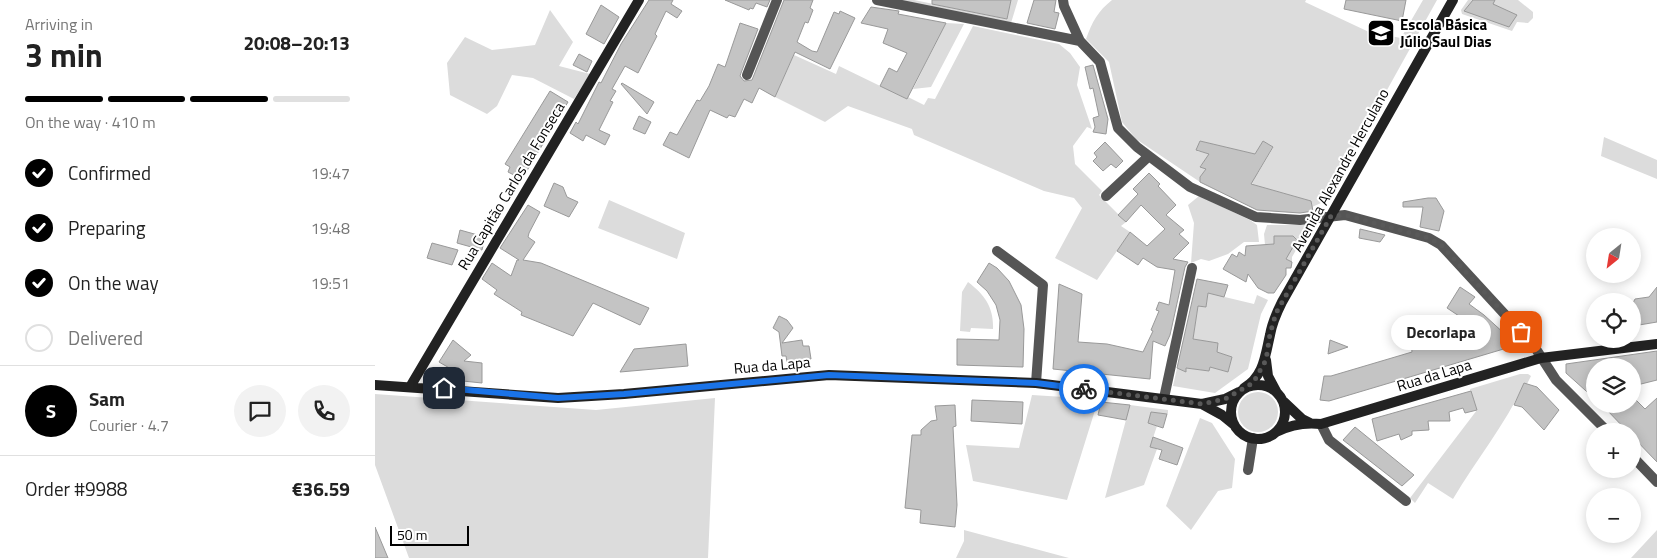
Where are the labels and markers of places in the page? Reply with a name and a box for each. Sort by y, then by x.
place label: Escola Básica Júlio Saul Dias [1400,13,1492,53]
school or university icon: Escola Básica Júlio Saul Dias [1366,18,1396,48]
pin [1500,311,1542,353]
callout: Decorlapa [1391,314,1491,350]
pin [423,367,465,409]

